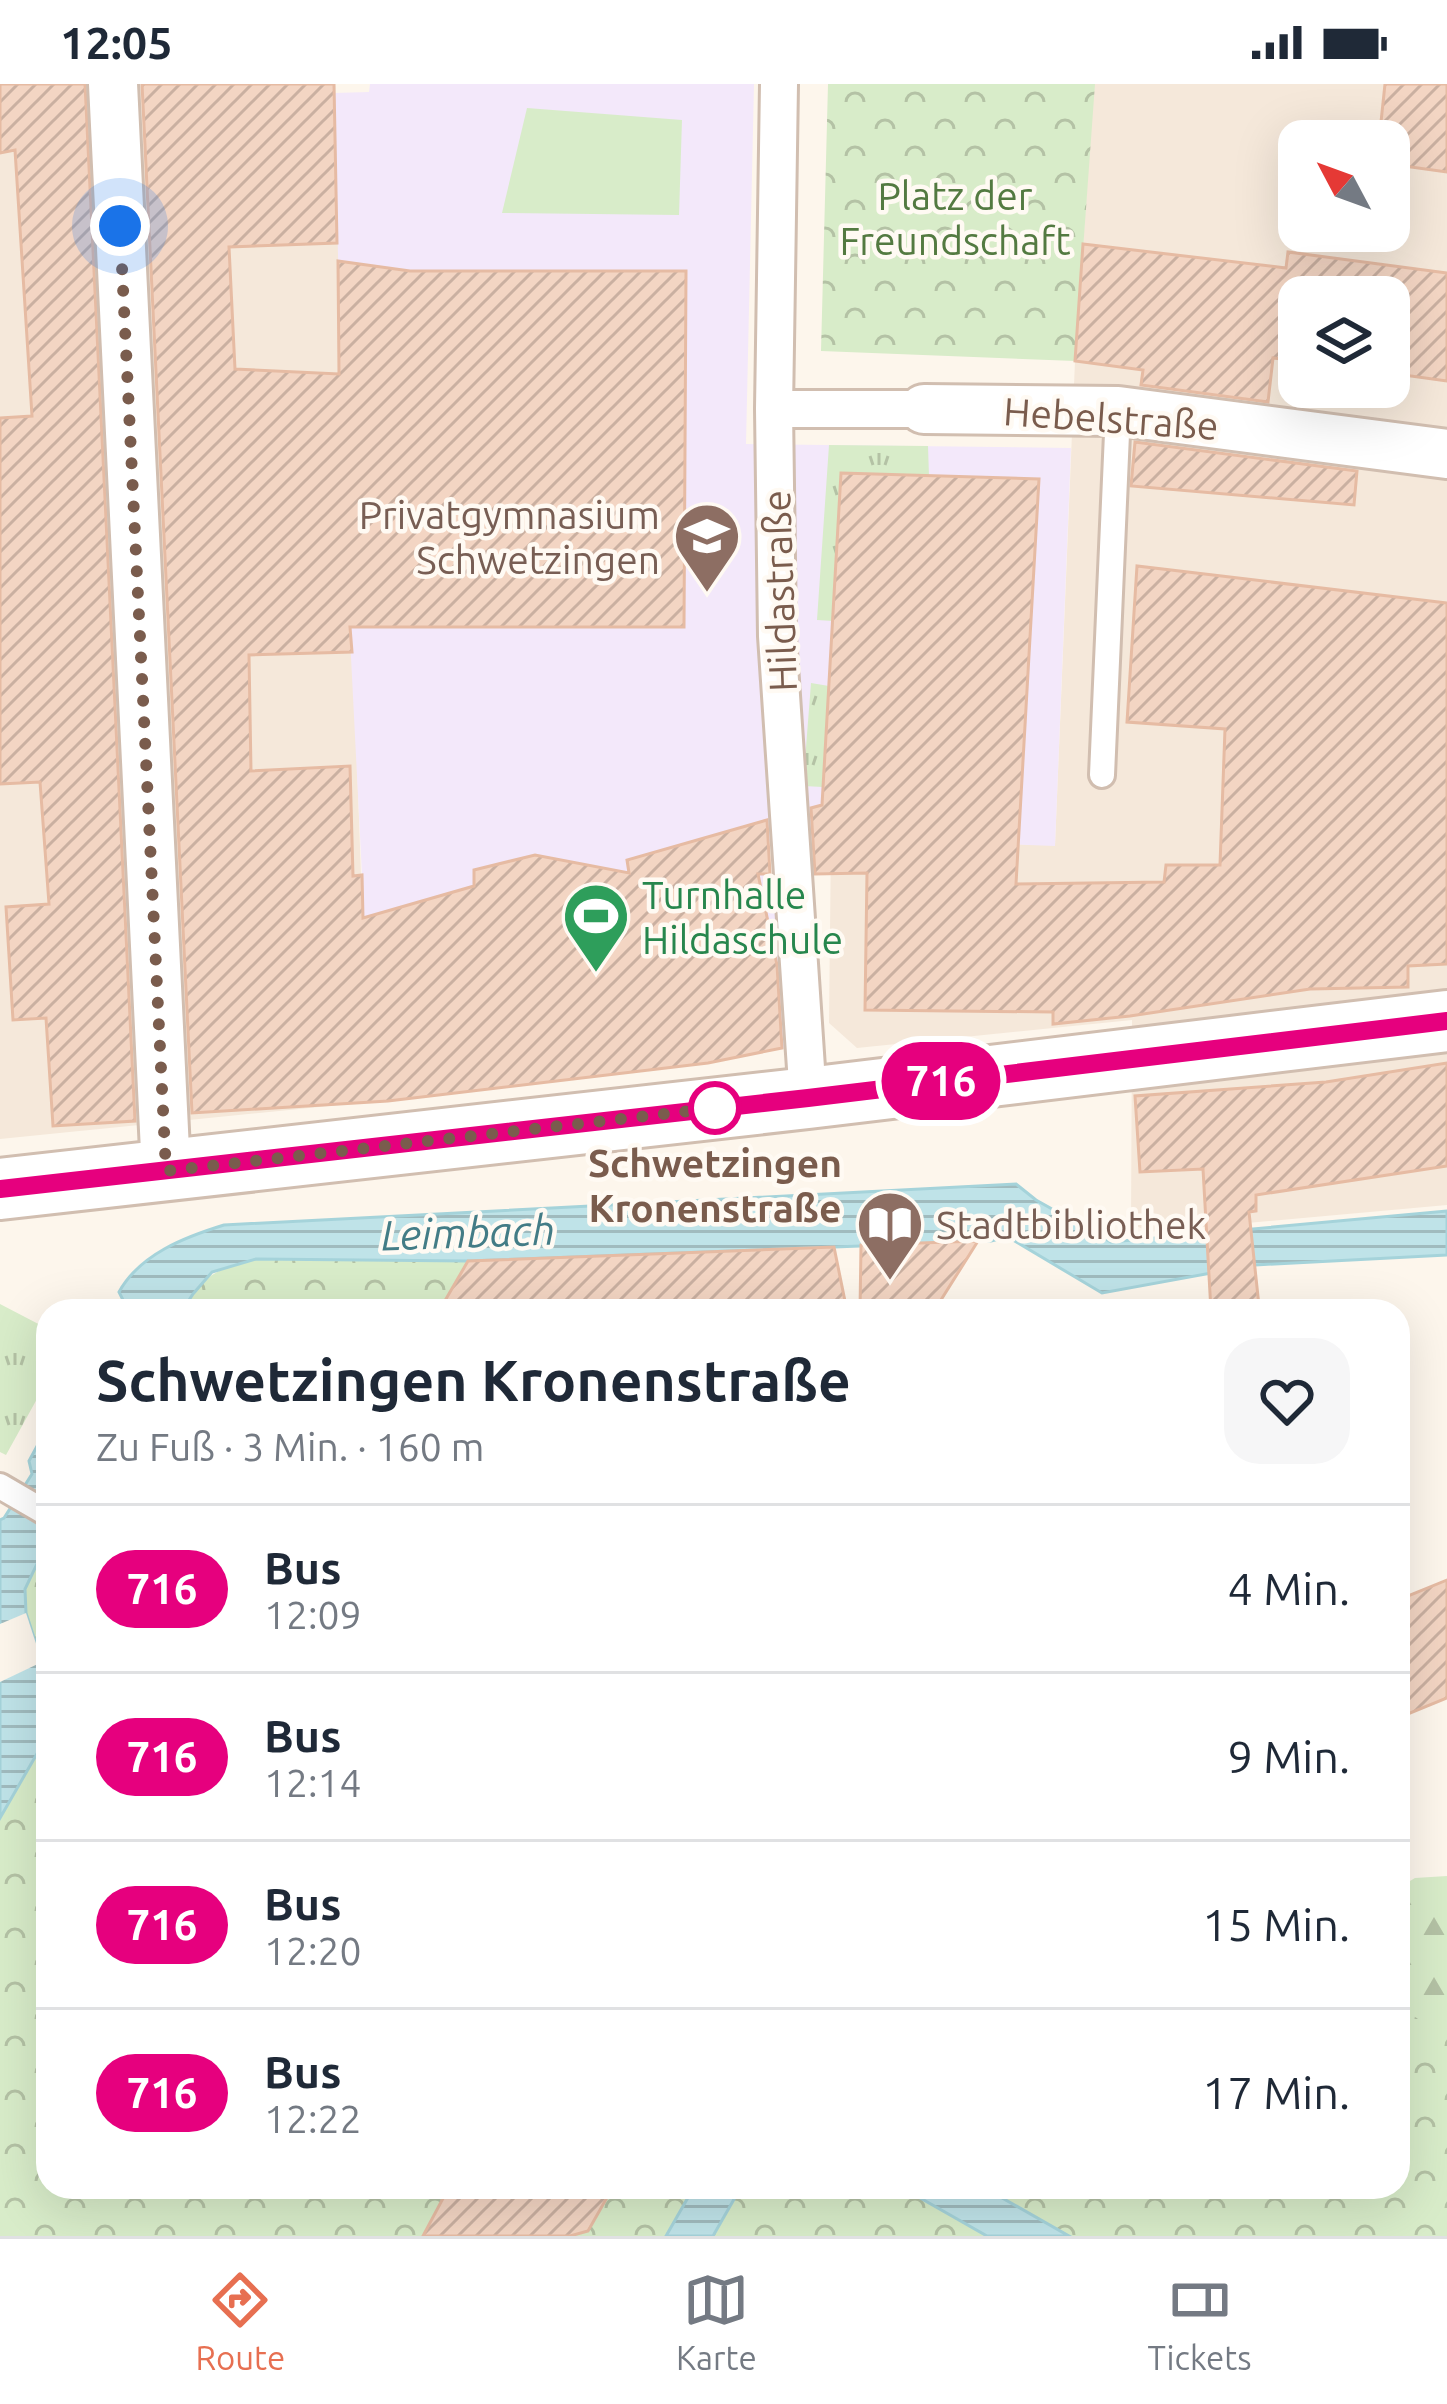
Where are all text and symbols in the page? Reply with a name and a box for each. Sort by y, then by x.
text: 12:05 [60,17,173,68]
north arrow [1278,120,1410,252]
map controls [1278,120,1410,408]
park label: Platz der Freundschaft [839,174,1071,262]
your location [90,196,150,256]
button: layers [1278,276,1410,408]
street label: Hebelstraße [1002,389,1220,447]
street label: Hildastraße [754,489,804,693]
place label: Privatgymnasium Schwetzingen [359,493,660,581]
school or university icon: Privatgymnasium Schwetzingen [672,501,742,595]
place label: Turnhalle Hildaschule [642,873,843,961]
sports icon: Turnhalle Hildaschule [561,881,631,975]
line badge: 716 [872,1042,1010,1120]
text: 716 [905,1057,977,1104]
marker: Schwetzingen Kronenstraße [690,1083,740,1133]
place label: Schwetzingen Kronenstraße [588,1141,842,1229]
library icon: Stadtbibliothek [855,1189,925,1283]
place label: Stadtbibliothek [936,1203,1206,1246]
water label: Leimbach [380,1205,556,1259]
button: heart [1224,1338,1350,1464]
text: Schwetzingen Kronenstraße [96,1348,851,1412]
text: Zu Fuß · 3 Min. · 160 m [96,1425,484,1468]
text: Bus [264,1542,341,1593]
text: 4 Min. [1228,1563,1350,1614]
text: 716 [126,1565,198,1612]
text: 12:09 [264,1593,362,1636]
text: Bus [264,1710,341,1761]
text: 9 Min. [1228,1731,1350,1782]
text: 716 [126,1733,198,1780]
text: 12:14 [264,1761,362,1804]
text: Bus [264,1878,341,1929]
text: 15 Min. [1202,1899,1350,1950]
text: 716 [126,1901,198,1948]
text: 12:20 [264,1929,362,1972]
text: Bus [264,2046,341,2097]
text: 17 Min. [1202,2067,1350,2118]
text: 716 [126,2069,198,2116]
text: 12:22 [264,2097,362,2140]
tab: Route [195,2267,285,2376]
tab: Karte [676,2267,757,2376]
tab: Tickets [1147,2267,1252,2376]

